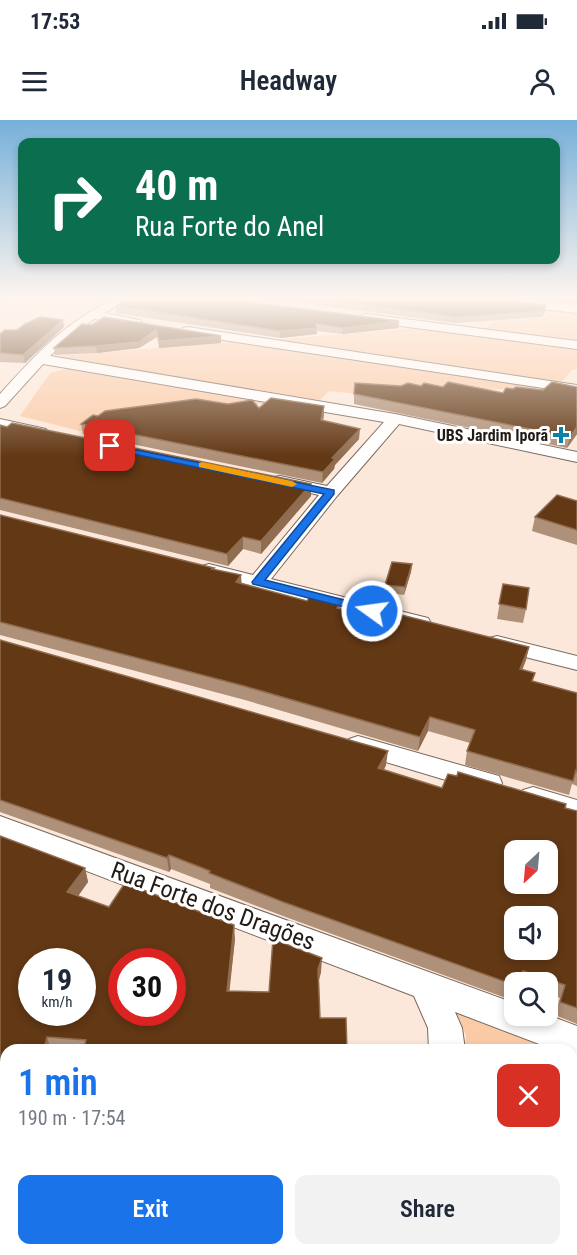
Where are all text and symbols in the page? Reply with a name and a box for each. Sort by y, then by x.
text: 17:53 [30,9,81,34]
icon: menu [18,65,51,98]
text: Headway [240,65,337,97]
icon: person [526,65,559,98]
text: 40 m [135,161,218,210]
icon: right [36,162,114,240]
text: Rua Forte do Anel [135,211,324,243]
pin [84,420,135,471]
place label: UBS Jardim Iporã [437,426,548,445]
marker: UBS Jardim Iporã [552,426,570,444]
icon: arrive [93,429,126,462]
position arrow [340,579,404,643]
north arrow [504,840,558,894]
map controls [504,840,558,1026]
street label: Rua Forte dos Dragões [107,856,319,956]
button: sound [504,906,558,960]
speed limit sign: 30 [108,948,186,1026]
text: 19 [42,962,72,997]
button: search [504,972,558,1026]
text: km/h [42,993,72,1011]
text: 1 min [18,1062,98,1104]
button: close [497,1064,560,1127]
text: 190 m · 17:54 [18,1106,125,1130]
button: Exit [18,1175,283,1244]
button: Share [295,1175,560,1244]

